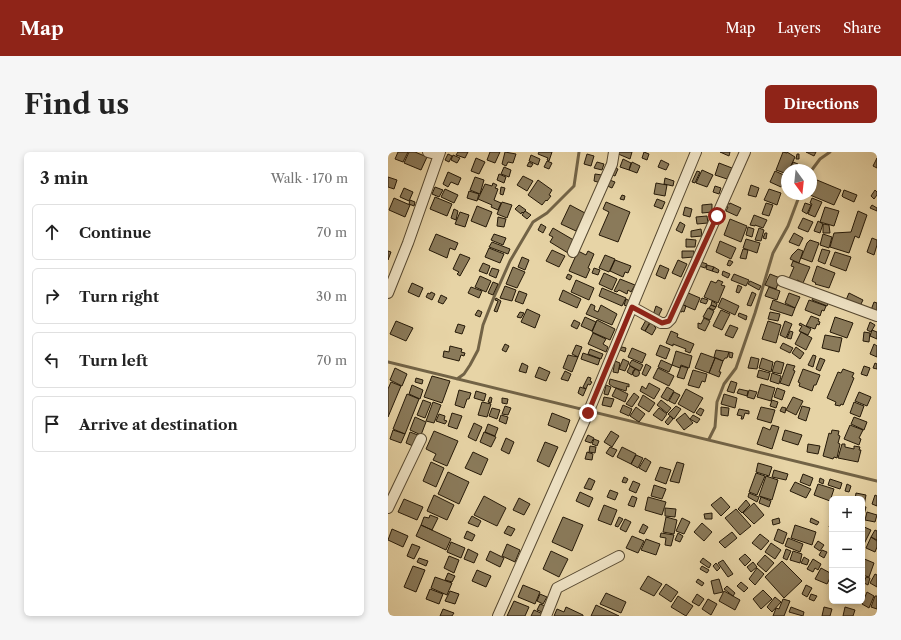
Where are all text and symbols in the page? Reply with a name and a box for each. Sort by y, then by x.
text: Map [20,17,64,40]
text: Map [725,19,755,37]
text: Layers [777,19,821,37]
text: Share [843,19,881,37]
button: Directions [765,85,877,123]
text: Find us [24,87,129,121]
north arrow [781,164,817,200]
text: 3 min [40,168,89,188]
text: Walk · 170 m [271,170,348,186]
route start [708,207,726,225]
icon: ahead [41,221,63,243]
text: Continue [79,223,151,242]
text: 70 m [317,224,347,240]
icon: right [41,285,63,307]
text: Turn right [79,287,159,306]
text: 30 m [316,288,347,304]
icon: left [41,349,63,371]
text: Turn left [79,351,148,370]
text: 70 m [317,352,347,368]
route end [579,404,597,422]
icon: arrive [41,413,63,435]
text: Arrive at destination [79,415,238,434]
map controls [829,496,865,604]
button: + [829,496,865,532]
button: − [829,532,865,568]
button: layers [829,568,865,604]

